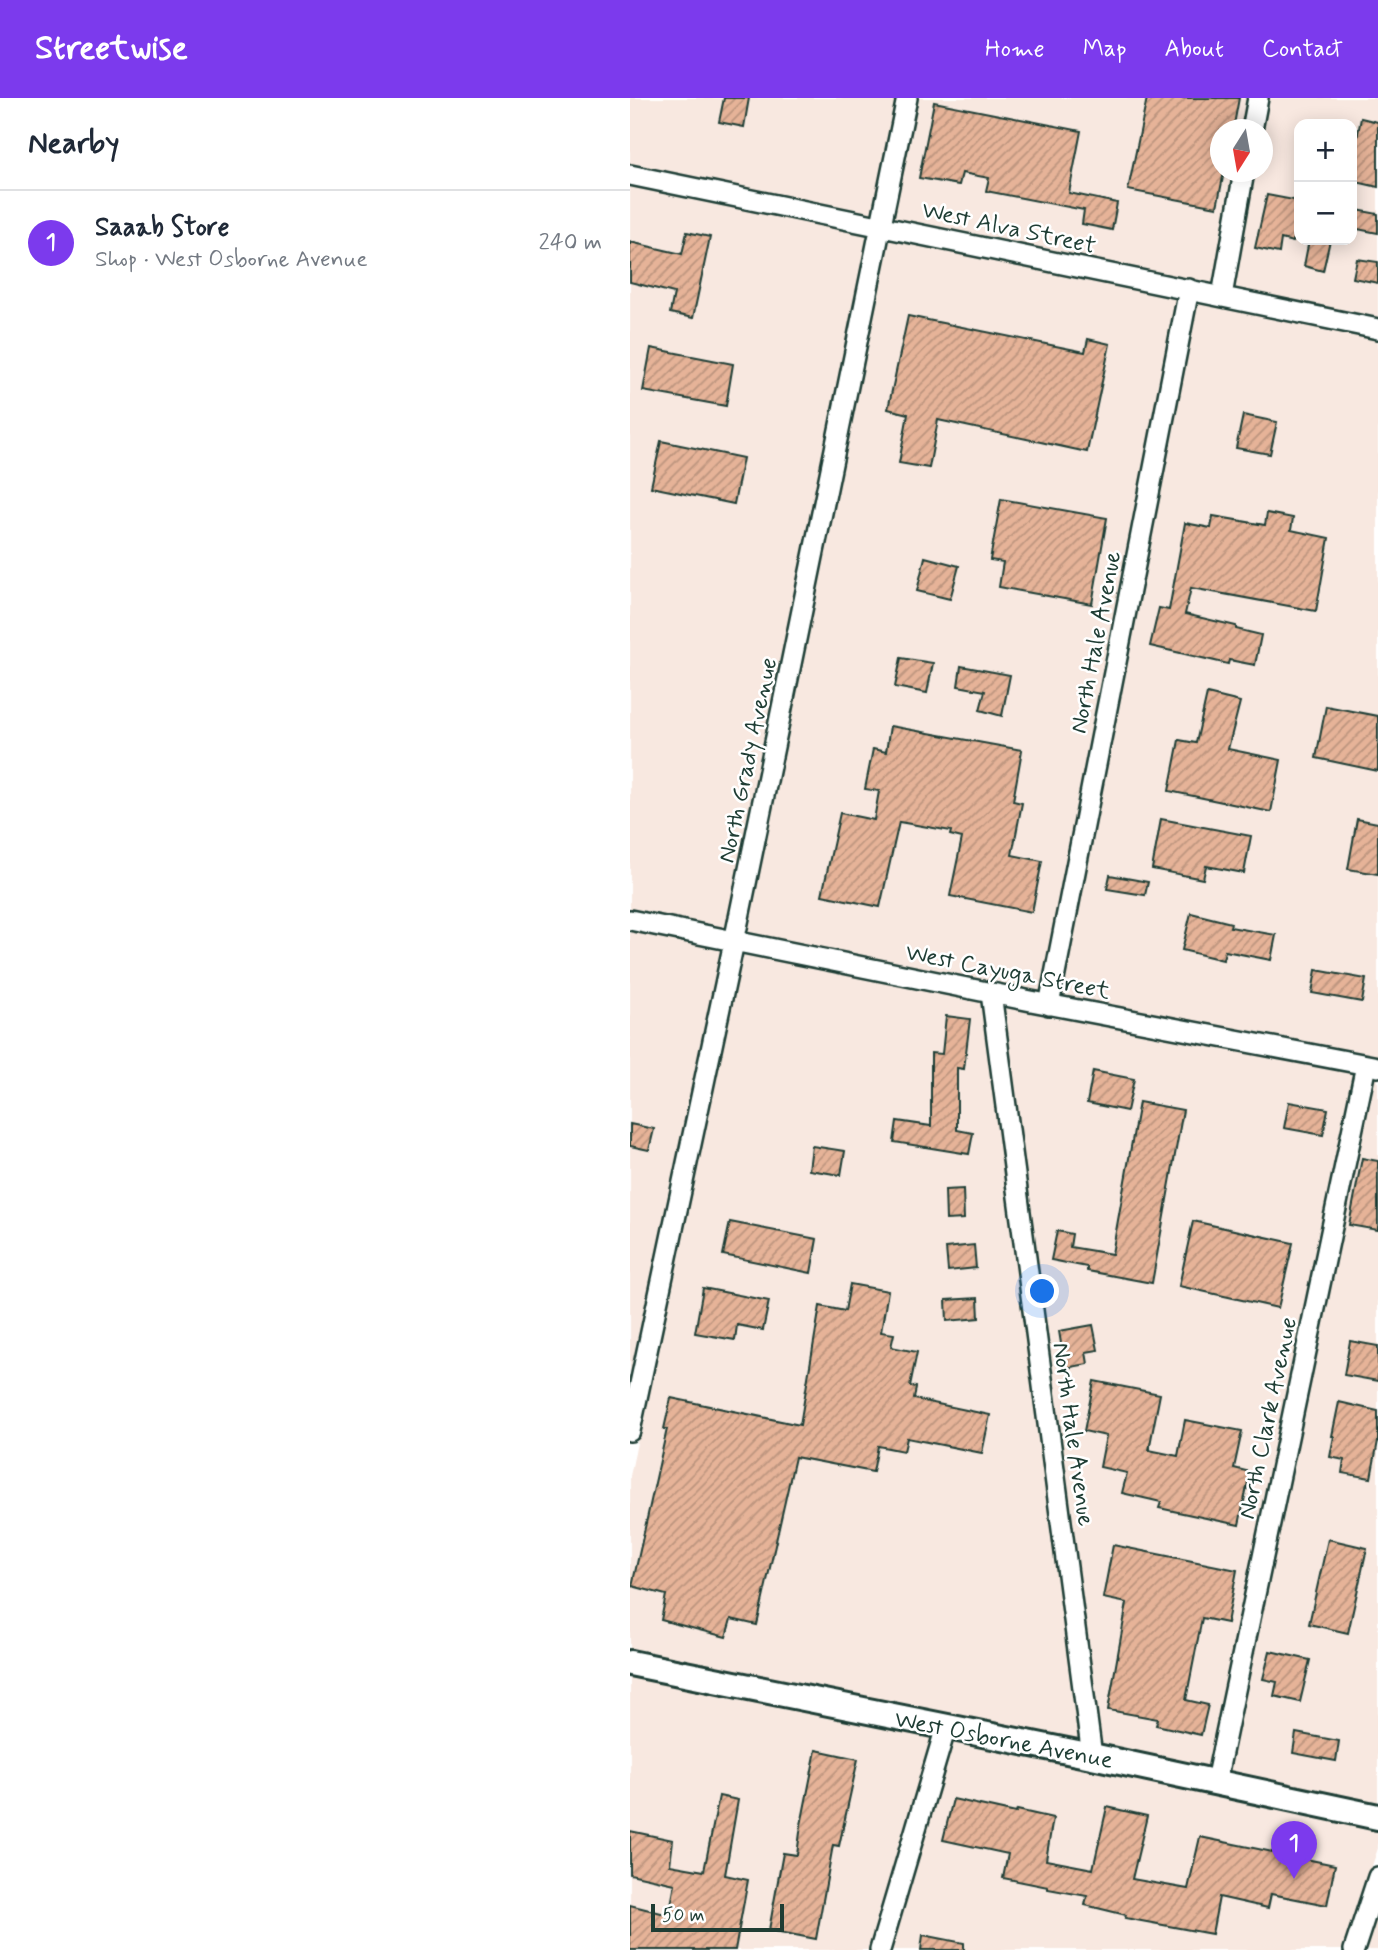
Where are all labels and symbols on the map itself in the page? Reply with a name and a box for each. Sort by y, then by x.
north arrow [1210,119,1273,182]
street label: West Alva Street [919,195,1099,262]
street label: North Hale Avenue [1064,548,1129,736]
street label: North Grady Avenue [712,655,785,866]
street label: West Cayuga Street [902,937,1113,1009]
your location [1025,1274,1059,1308]
street label: North Clark Avenue [1232,1314,1305,1522]
street label: North Hale Avenue [1044,1340,1101,1528]
street label: West Osborne Avenue [892,1704,1116,1777]
pin: 1 [1271,1821,1317,1879]
scale bar [651,1901,784,1933]

